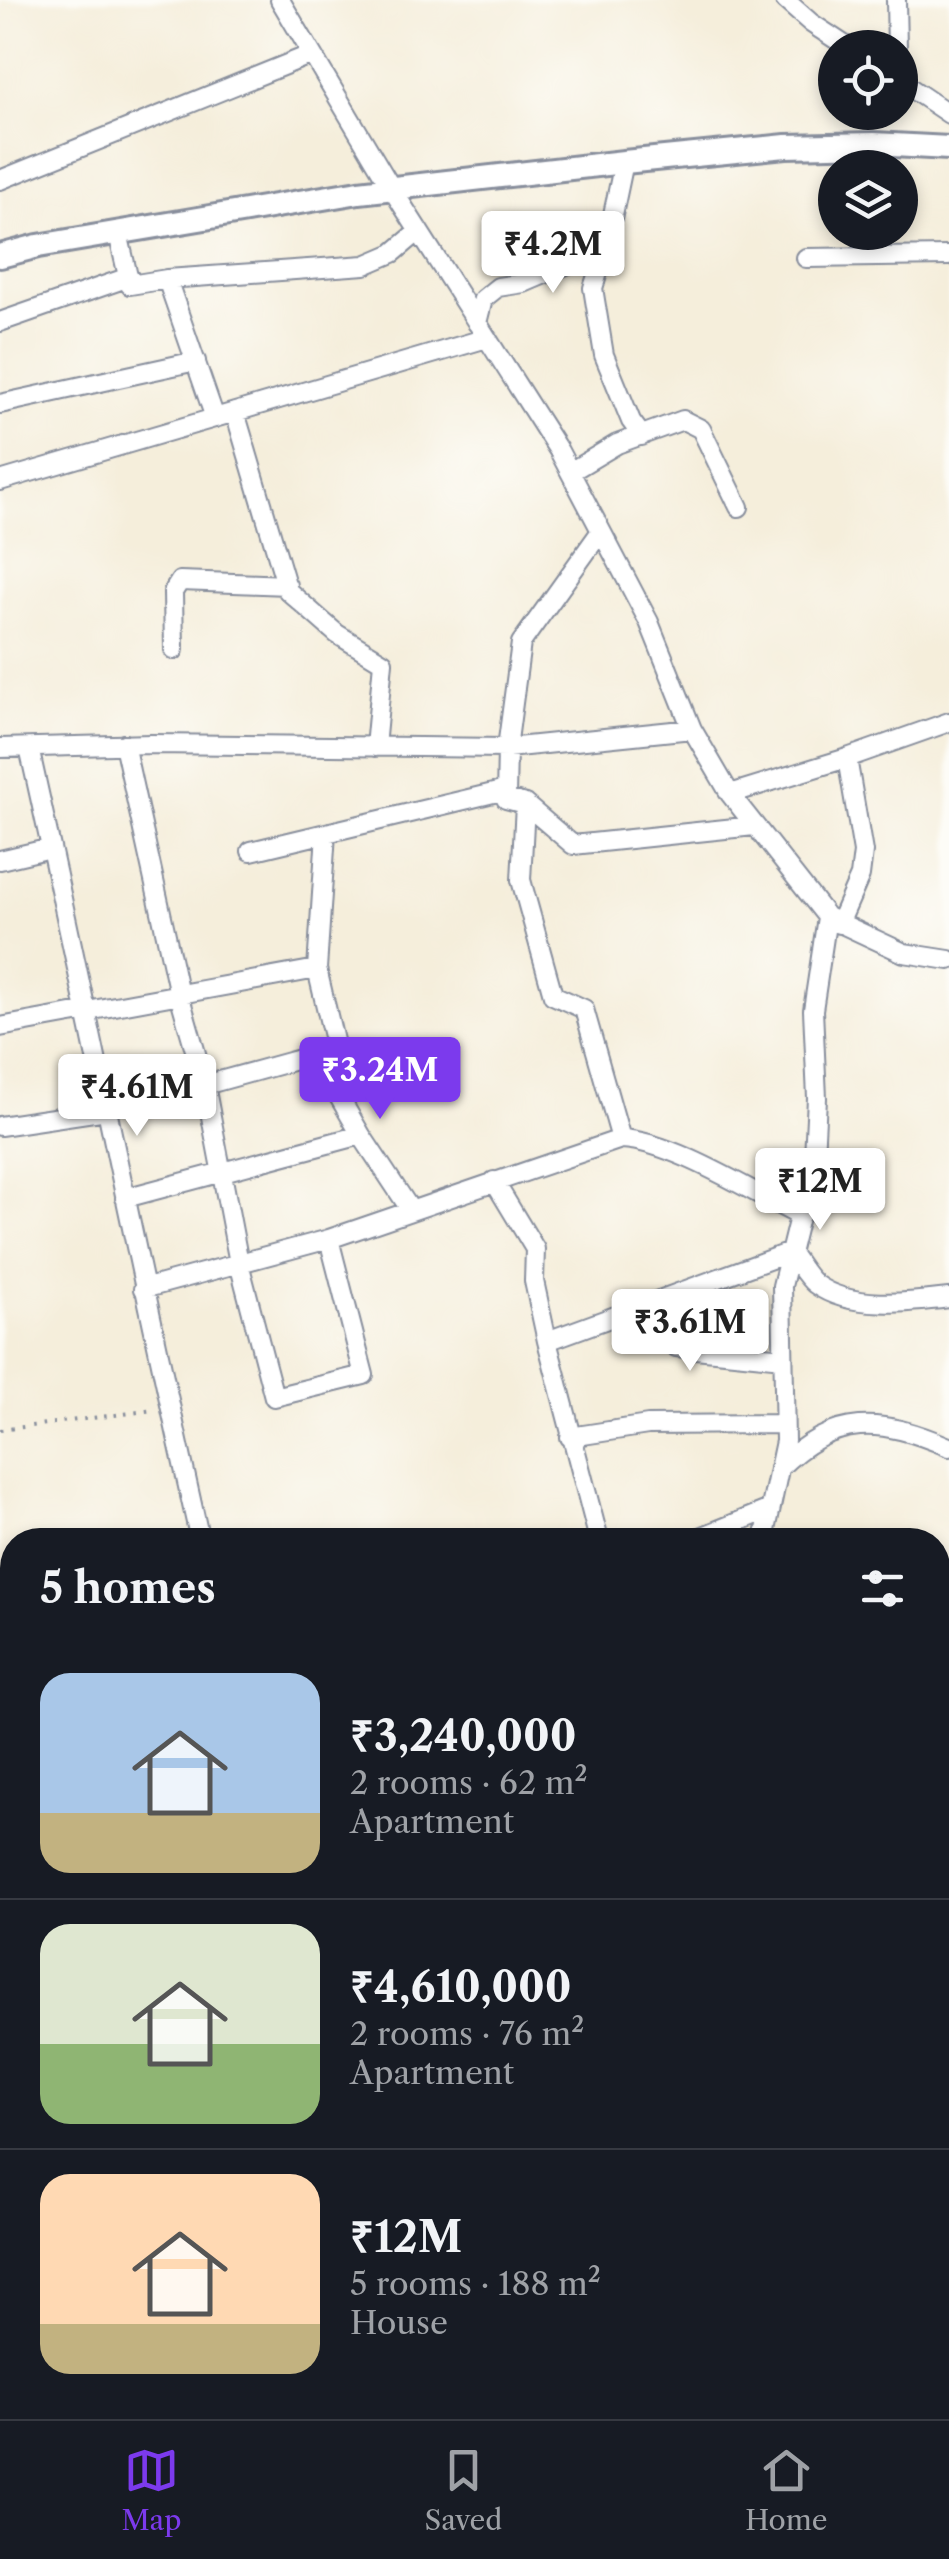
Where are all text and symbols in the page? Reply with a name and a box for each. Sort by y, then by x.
map controls [818,30,918,250]
button: locate [818,30,918,130]
button: layers [818,150,918,250]
pin: ₹4.2M [483,211,623,296]
text: ₹4.2M [504,224,603,263]
pin: ₹3.24M [299,1037,461,1122]
text: ₹3.24M [321,1050,439,1089]
pin: ₹4.61M [56,1054,218,1139]
text: ₹4.61M [80,1067,194,1106]
pin: ₹12M [761,1148,879,1233]
text: ₹12M [777,1161,863,1200]
pin: ₹3.61M [609,1289,771,1374]
text: ₹3.61M [634,1302,746,1341]
icon: filters [855,1561,910,1616]
text: 5 homes [40,1562,216,1614]
text: ₹3,240,000 [350,1710,577,1762]
icon: home [120,1713,240,1833]
text: 2 rooms · 62 m² [350,1763,588,1802]
text: Apartment [350,1802,514,1841]
text: ₹4,610,000 [350,1961,572,2013]
icon: home [120,1964,240,2084]
text: 2 rooms · 76 m² [350,2014,584,2053]
text: Apartment [350,2053,514,2092]
text: ₹12M [350,2211,462,2263]
icon: home [120,2214,240,2334]
text: 5 rooms · 188 m² [350,2264,601,2303]
text: House [350,2303,448,2342]
tab: Map [121,2443,182,2537]
tab: Saved [425,2443,502,2537]
tab: Home [745,2443,828,2537]

